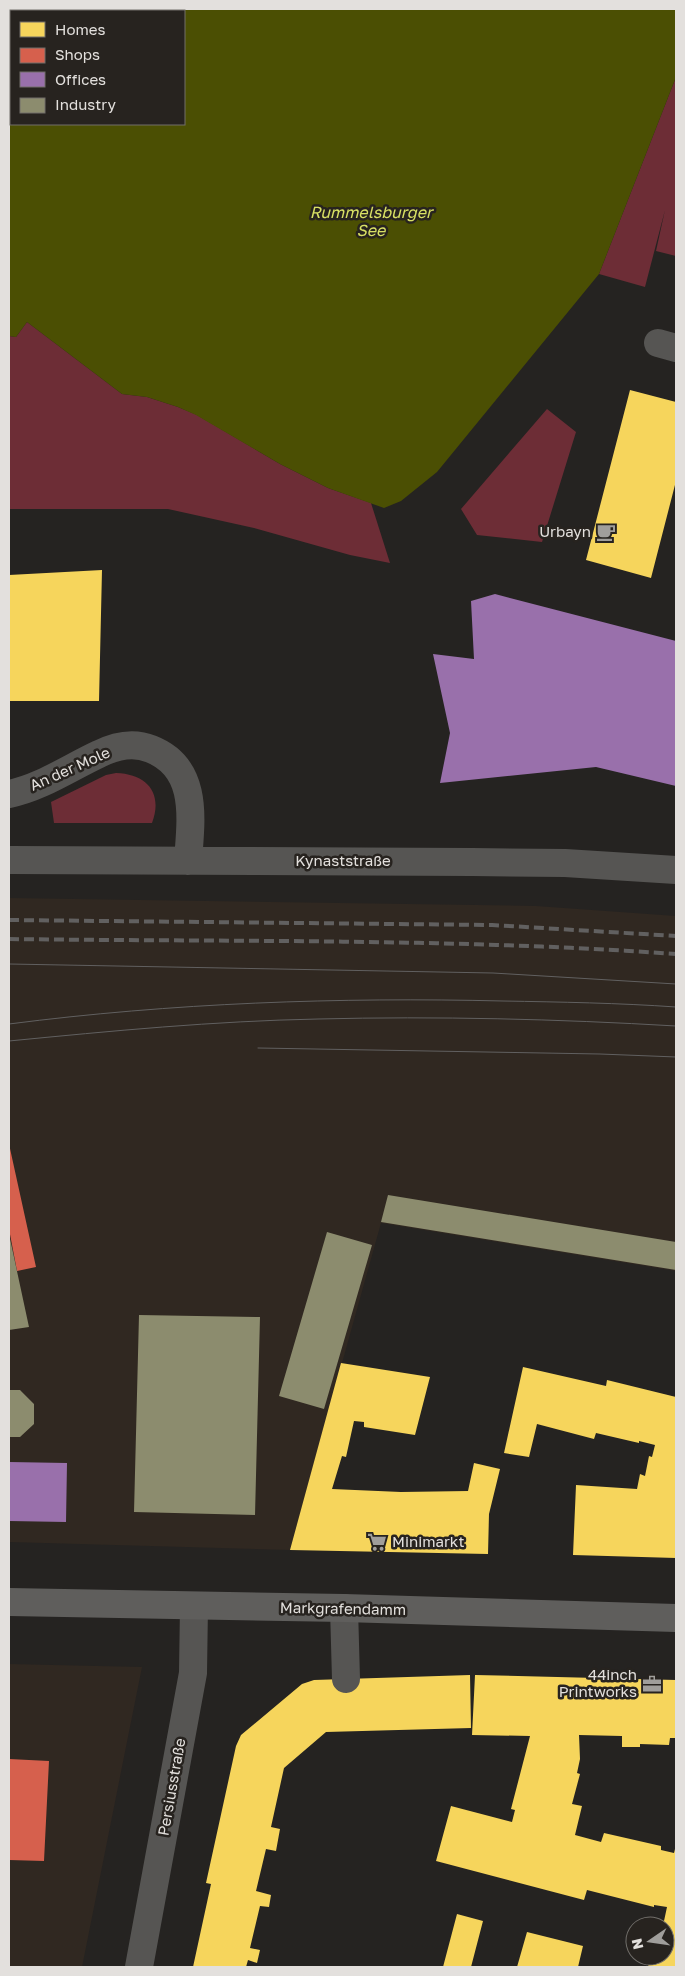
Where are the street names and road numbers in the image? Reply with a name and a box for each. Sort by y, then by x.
street label: An der Mole [27,742,113,794]
street label: Kynaststraße [295,851,391,869]
street label: Markgrafendamm [280,1598,406,1618]
street label: Persiusstraße [154,1736,189,1837]

